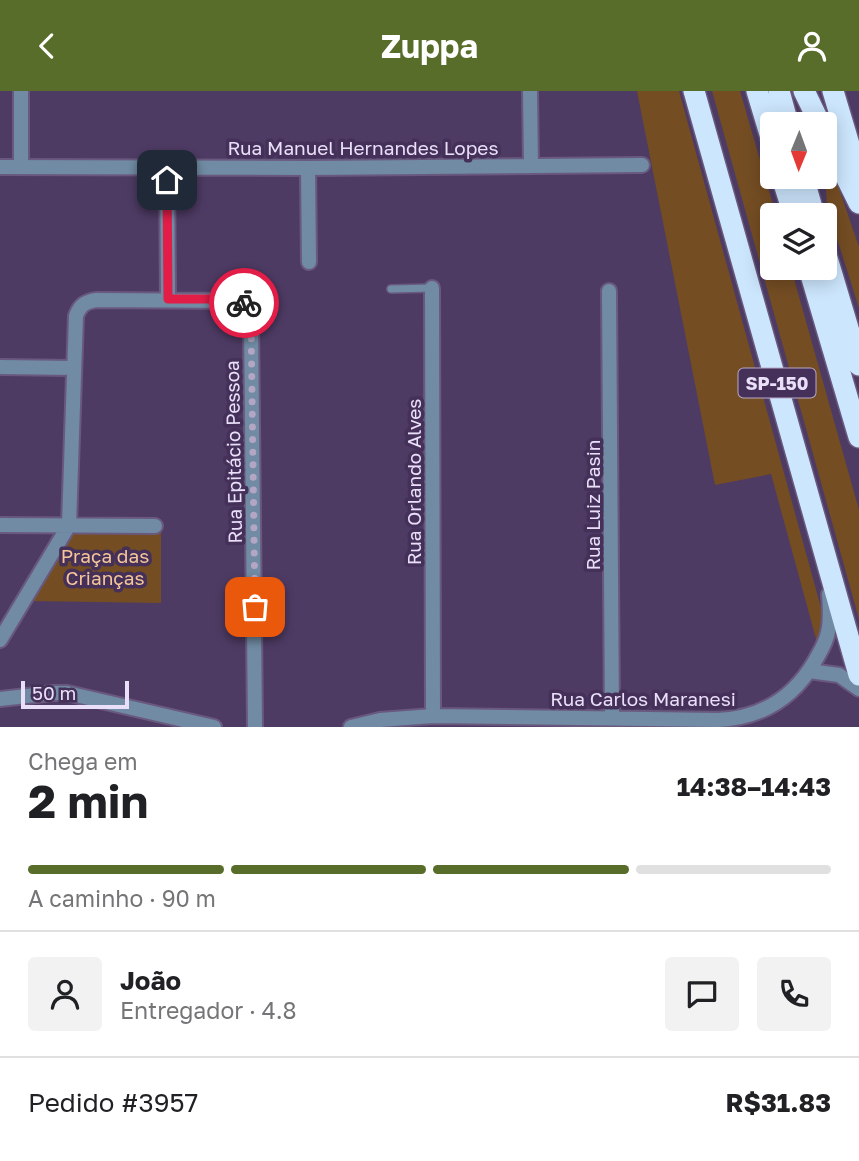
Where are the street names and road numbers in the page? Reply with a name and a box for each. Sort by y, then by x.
street label: Rua Manuel Hernandes Lopes [228,136,498,159]
street label: Rua Epitácio Pessoa [220,360,246,544]
road number: SP-150 [738,369,816,397]
street label: Rua Orlando Alves [402,399,425,565]
street label: Rua Luiz Pasin [581,440,604,570]
street label: Rua Carlos Maranesi [550,687,736,710]

